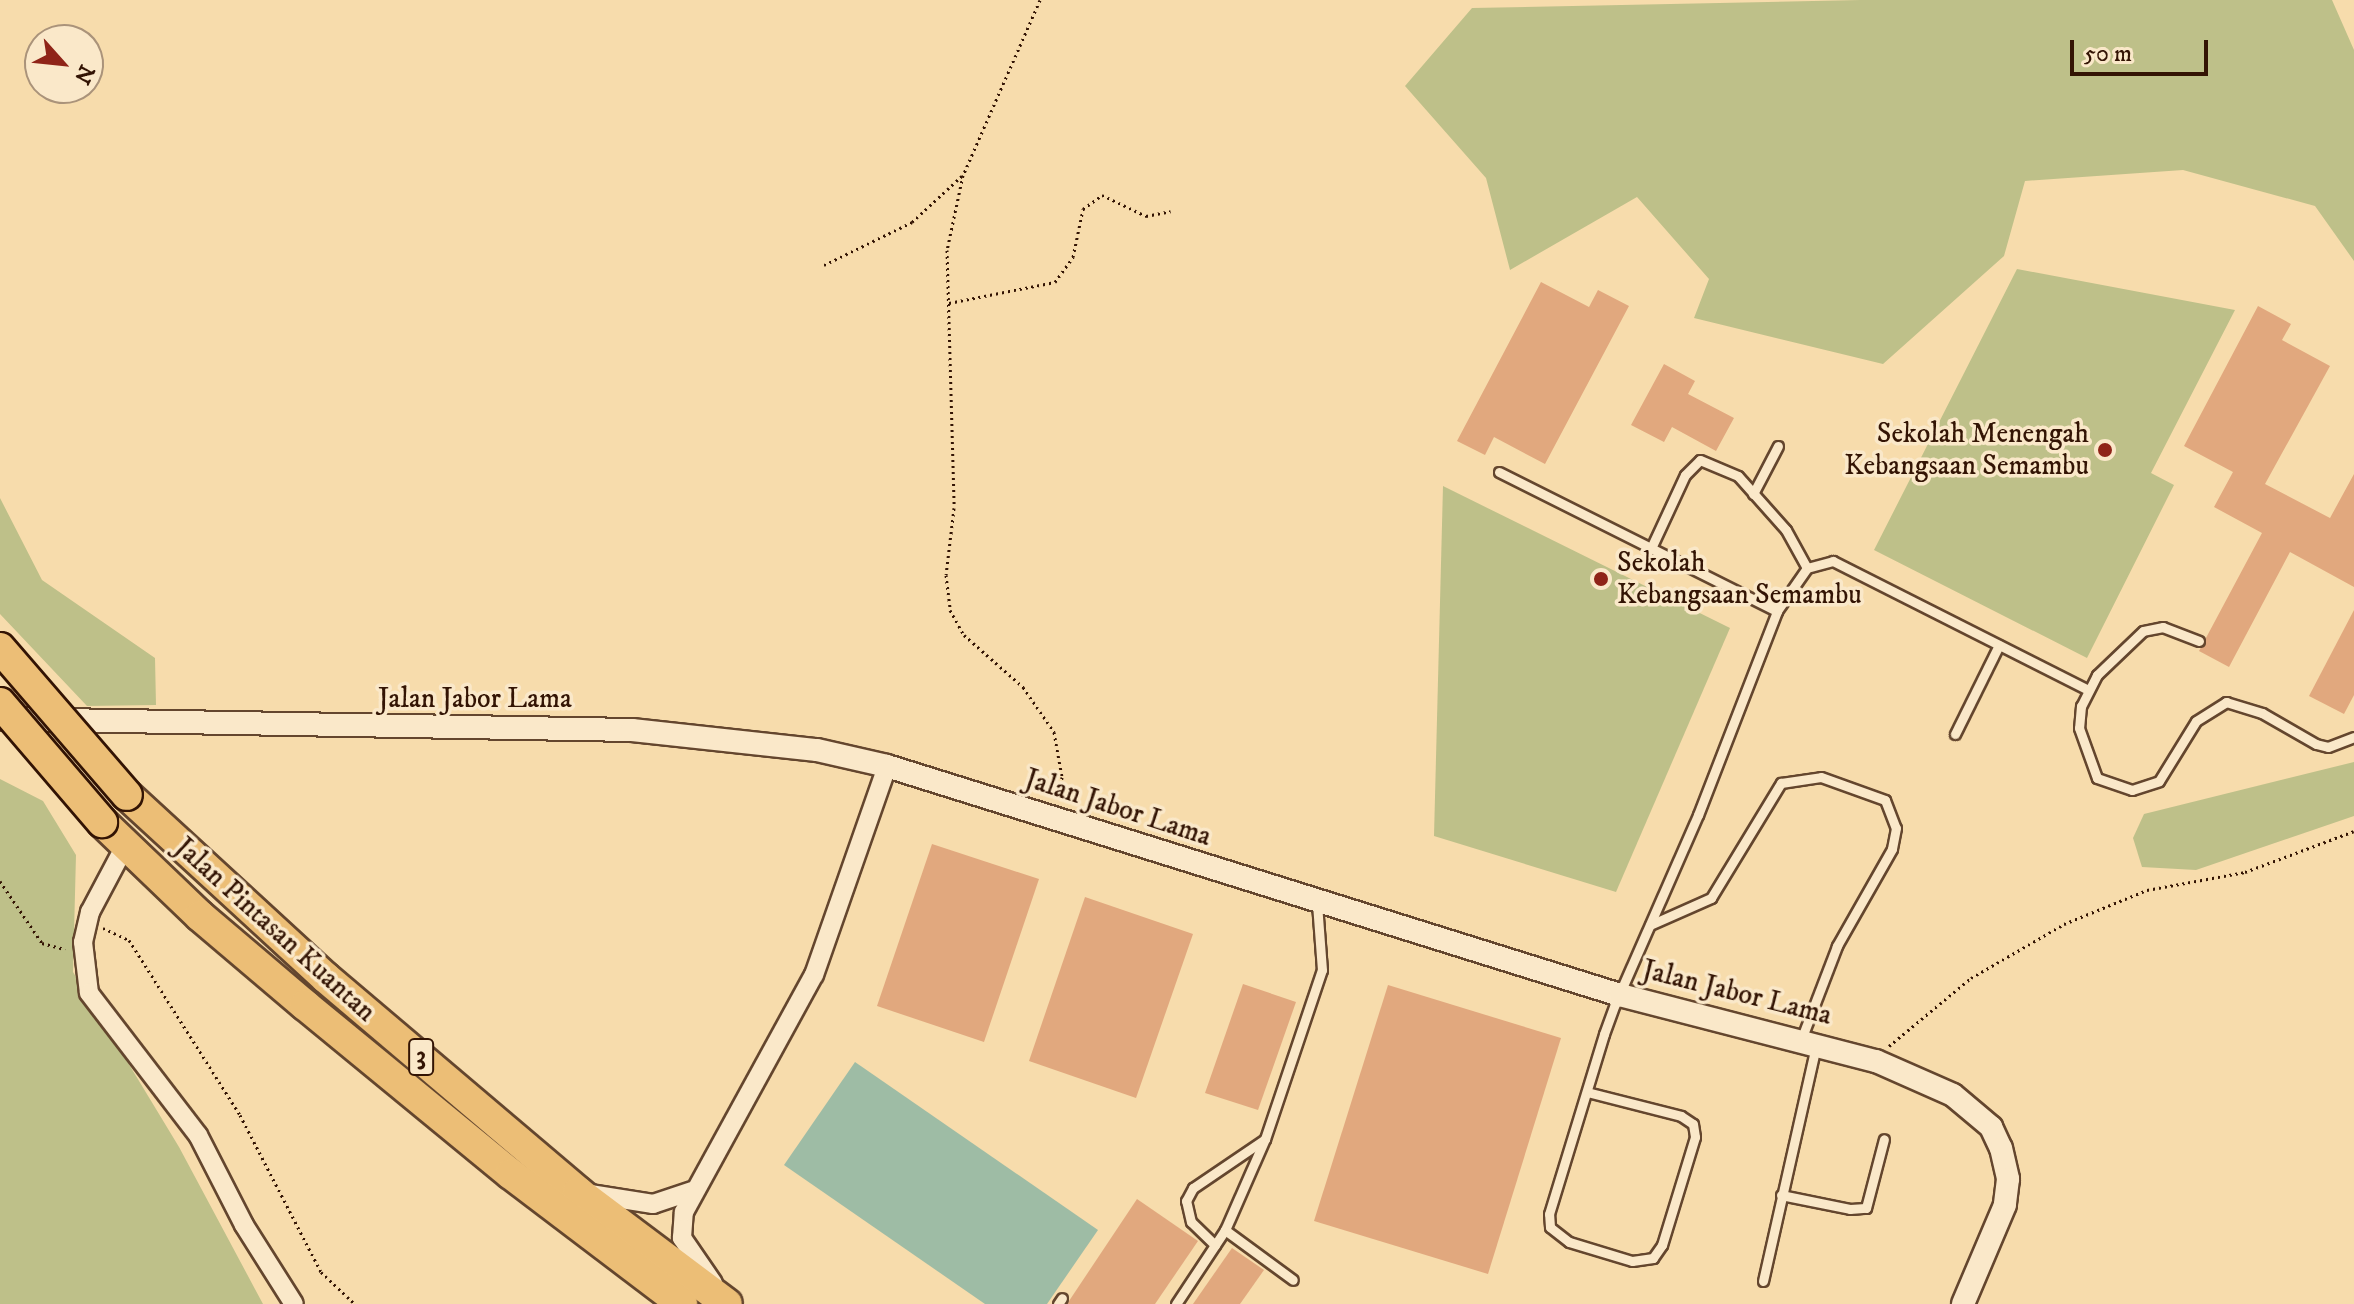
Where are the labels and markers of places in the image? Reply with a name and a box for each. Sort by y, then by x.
place label: Sekolah Menengah Kebangsaan Semambu [1844,417,2089,483]
marker: Sekolah Menengah Kebangsaan Semambu [2096,441,2114,459]
place label: Sekolah Kebangsaan Semambu [1617,546,1862,612]
marker: Sekolah Kebangsaan Semambu [1592,570,1610,588]

